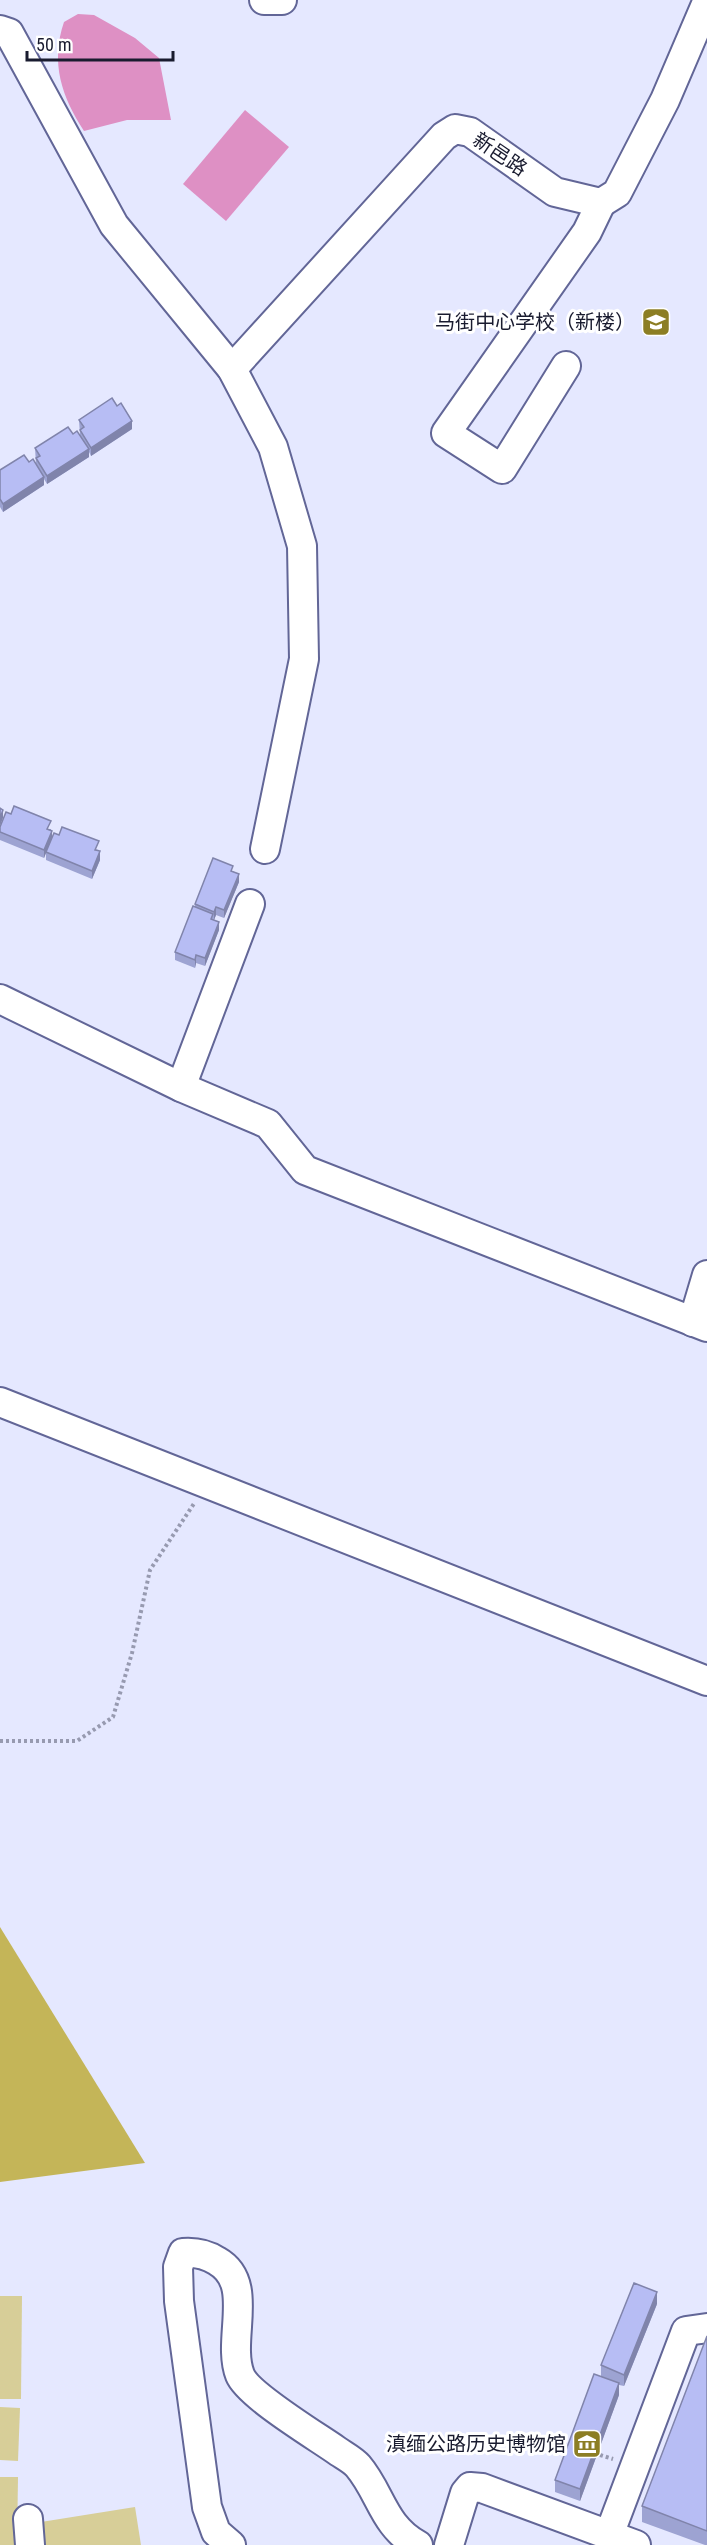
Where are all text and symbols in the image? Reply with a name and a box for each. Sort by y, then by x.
scale bar [27,24,172,62]
text: 50 m [36,34,71,55]
street label: 新邑路 [468,127,532,181]
school or university icon: 马街中心学校（新楼） [640,306,672,338]
place label: 马街中心学校（新楼） [435,310,635,334]
museum icon: 滇缅公路历史博物馆 [571,2428,603,2460]
place label: 滇缅公路历史博物馆 [386,2432,566,2456]

